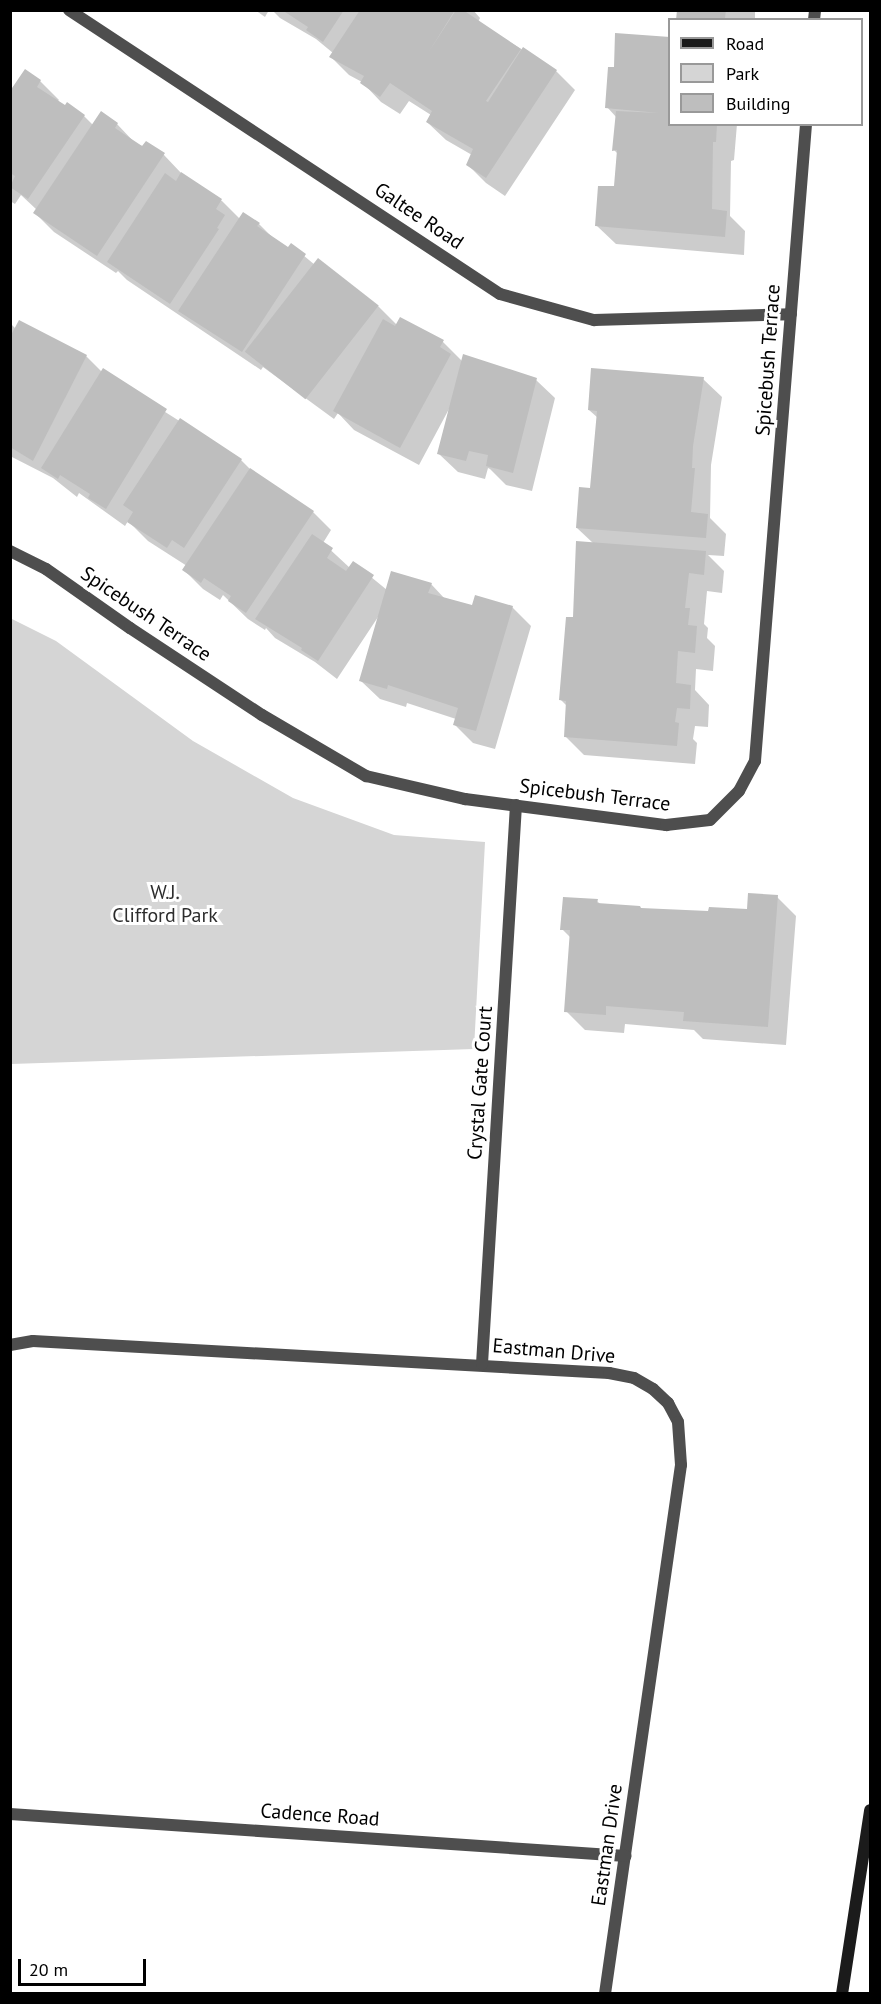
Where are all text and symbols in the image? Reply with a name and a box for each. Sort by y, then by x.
legend [668,18,863,126]
text: Road [726,32,764,55]
text: Park [726,62,759,85]
text: Building [726,92,790,115]
street label: Galtee Road [370,177,468,255]
street label: Spicebush Terrace [751,283,785,437]
street label: Spicebush Terrace [76,561,216,667]
street label: Spicebush Terrace [518,774,672,816]
park label: W.J. Clifford Park [112,880,218,927]
street label: Crystal Gate Court [463,1005,497,1161]
street label: Eastman Drive [492,1334,616,1368]
street label: Eastman Drive [587,1782,627,1908]
street label: Cadence Road [260,1799,380,1831]
scale bar [21,1947,148,1985]
text: 20 m [29,1958,68,1981]

